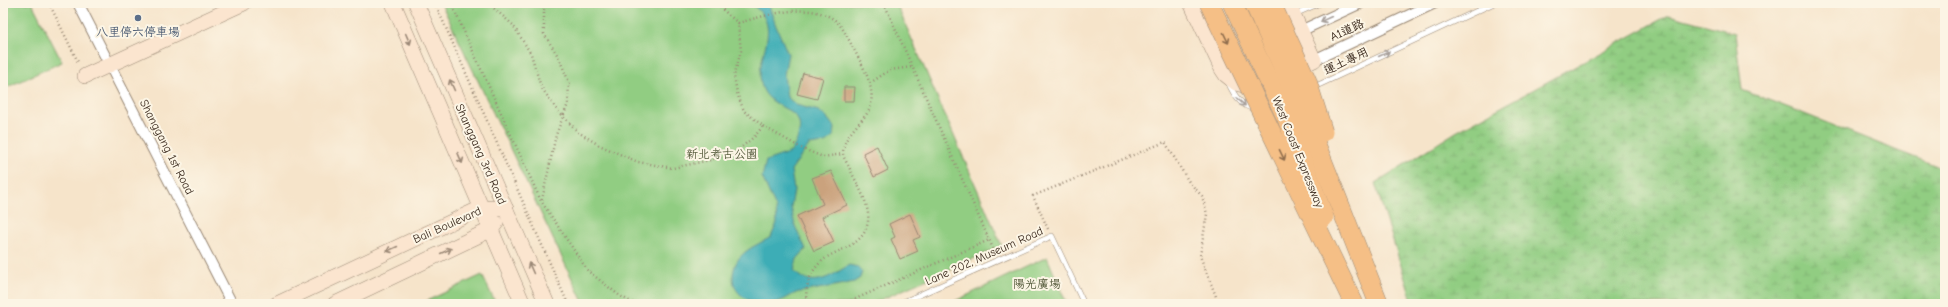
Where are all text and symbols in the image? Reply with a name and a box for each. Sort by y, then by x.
marker: 八里停六停車場 [133,13,143,23]
one-way arrow [1320,16,1332,24]
street label: A1道路 [1328,16,1366,44]
place label: 八里停六停車場 [96,25,180,39]
one-way arrow [405,32,413,44]
one-way arrow [1223,32,1230,44]
street label: 運土專用 [1321,45,1371,77]
one-way arrow [1378,50,1390,57]
one-way arrow [447,79,455,91]
street label: West Coast Expressway [1269,94,1327,210]
street label: Shanggang 1st Road [137,97,197,197]
one-way arrow [1236,97,1246,106]
street label: Shanggang 3rd Road [453,102,509,206]
park label: 新北考古公園 [686,147,758,161]
one-way arrow [1279,149,1286,161]
one-way arrow [456,152,464,164]
street label: Bali Boulevard [411,204,483,246]
street label: Lane 202, Museum Road [923,224,1045,288]
one-way arrow [387,246,399,253]
one-way arrow [440,247,452,254]
one-way arrow [527,263,535,275]
park label: 陽光廣場 [1013,277,1061,291]

